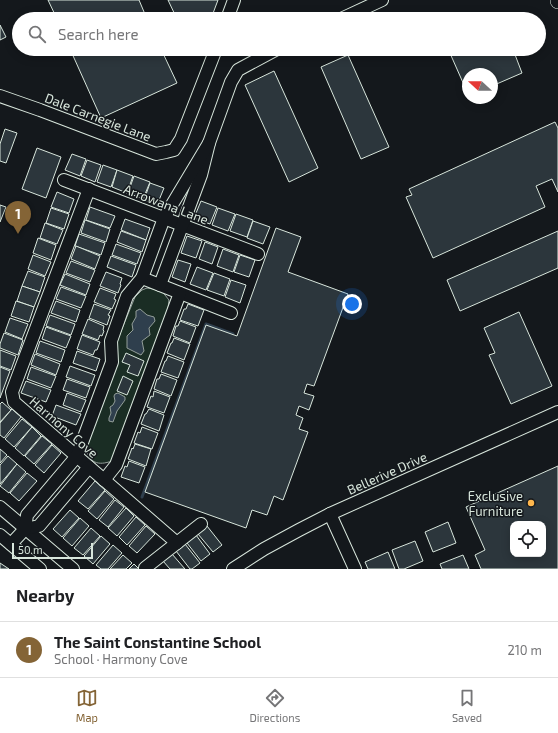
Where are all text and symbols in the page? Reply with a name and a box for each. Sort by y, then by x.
search box [12,12,546,56]
icon: search [26,23,48,45]
text: Search here [58,25,139,43]
north arrow [462,68,498,104]
street label: Dale Carnegie Lane [43,89,153,145]
street label: Arrowana Lane [121,181,211,227]
pin: 1 [5,201,31,234]
your location [342,294,362,314]
street label: Harmony Cove [27,393,101,461]
street label: Bellerive Drive [345,448,429,498]
place label: Exclusive Furniture [468,488,523,519]
marker: Exclusive Furniture [526,498,536,508]
map controls [510,521,546,557]
button: locate [510,521,546,557]
scale bar [12,541,93,560]
text: 50 m [18,543,43,556]
text: Nearby [16,585,74,605]
text: The Saint Constantine School [54,633,261,651]
text: 1 [26,642,32,658]
text: 210 m [507,642,542,658]
text: School · Harmony Cove [54,651,188,667]
tab: Map [76,687,98,724]
tab: Directions [250,687,300,724]
tab: Saved [452,687,482,724]

